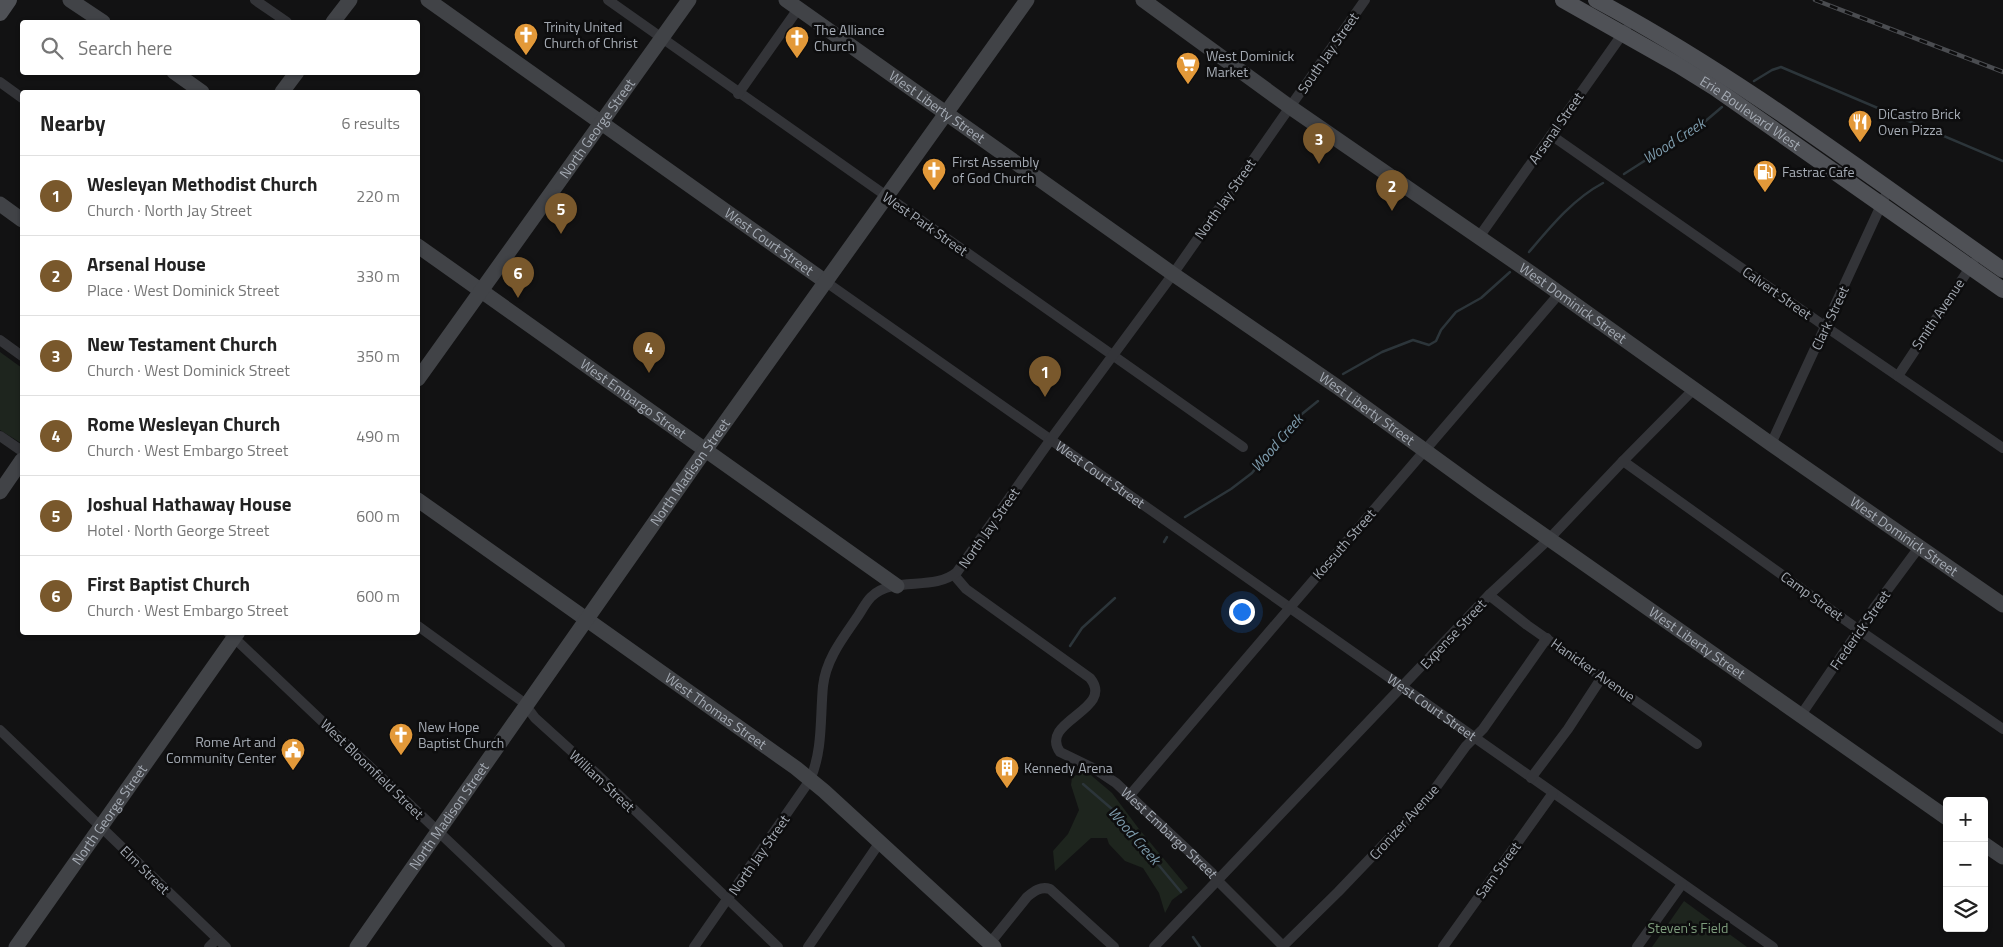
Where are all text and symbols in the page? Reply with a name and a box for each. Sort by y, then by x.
street label: South Jay Street [1292,8,1363,98]
place label: Trinity United Church of Christ [544,16,638,53]
place label: The Alliance Church [814,19,885,56]
search box [20,20,420,75]
church icon: Trinity United Church of Christ [513,22,539,56]
church icon: The Alliance Church [784,25,810,59]
text: Search here [78,33,172,62]
icon: search [38,34,66,62]
place label: West Dominick Market [1206,45,1295,82]
supermarket icon: West Dominick Market [1175,51,1201,85]
street label: West Liberty Street [885,65,990,148]
street label: Erie Boulevard West [1696,70,1806,155]
street label: North George Street [554,74,640,183]
street label: Arsenal Street [1523,87,1588,168]
place label: DiCastro Brick Oven Pizza [1878,103,1961,140]
text: Nearby [40,107,105,139]
restaurant icon: DiCastro Brick Oven Pizza [1847,109,1873,143]
text: 6 results [341,111,400,135]
water label: Wood Creek [1638,111,1711,169]
pin: 3 [1303,123,1335,164]
place label: First Assembly of God Church [952,151,1040,188]
street label: North Jay Street [1189,154,1260,243]
church icon: First Assembly of God Church [921,157,947,191]
fuel station icon: Fastrac Cafe [1752,159,1778,193]
place label: Fastrac Cafe [1782,161,1855,182]
text: Wesleyan Methodist Church [87,169,318,198]
pin: 2 [1376,170,1408,211]
text: 1 [52,184,60,208]
text: 220 m [356,184,400,208]
street label: West Park Street [878,186,972,261]
pin: 5 [545,193,577,234]
text: Church · North Jay Street [87,198,252,222]
street label: West Court Street [720,202,818,280]
text: Arsenal House [87,249,206,278]
pin: 6 [502,257,534,298]
street label: West Dominick Street [1515,257,1631,348]
street label: Calvert Street [1738,261,1816,324]
text: 2 [52,264,60,288]
text: 330 m [356,264,400,288]
street label: Smith Avenue [1906,274,1969,353]
text: Place · West Dominick Street [87,278,279,302]
street label: Clark Street [1806,282,1854,353]
text: New Testament Church [87,329,277,358]
pin: 4 [633,332,665,373]
text: 3 [52,344,60,368]
text: 350 m [356,344,400,368]
street label: West Embargo Street [576,353,691,444]
pin: 1 [1029,356,1061,397]
text: Church · West Dominick Street [87,358,290,382]
street label: West Liberty Street [1315,366,1419,450]
water label: Wood Creek [1245,407,1310,477]
text: Rome Wesleyan Church [87,409,280,438]
street label: North Madison Street [644,414,735,530]
text: 4 [52,424,60,448]
text: 490 m [356,424,400,448]
street label: West Court Street [1051,435,1150,513]
text: Church · West Embargo Street [87,438,288,462]
street label: North Jay Street [953,483,1024,572]
text: Joshual Hathaway House [87,489,291,518]
street label: West Dominick Street [1846,491,1963,581]
text: 5 [52,504,60,528]
text: 600 m [356,504,400,528]
street label: Kossuth Street [1307,504,1380,583]
text: Hotel · North George Street [87,518,269,542]
street label: Camp Street [1777,566,1848,626]
text: First Baptist Church [87,569,250,598]
text: 6 [52,584,60,608]
text: 600 m [356,584,400,608]
street label: Frederick Street [1824,585,1895,674]
street label: Expense Street [1415,594,1491,673]
text: Church · West Embargo Street [87,598,288,622]
your location [1229,599,1255,625]
street label: West Liberty Street [1645,601,1750,684]
street label: Hanicker Avenue [1547,633,1640,706]
street label: West Thomas Street [661,667,771,754]
street label: West Court Street [1383,668,1481,746]
street label: West Bloomfield Street [316,714,429,824]
place label: New Hope Baptist Church [418,716,504,753]
church icon: New Hope Baptist Church [388,722,414,756]
place label: Rome Art and Community Center [166,731,276,768]
public building icon: Rome Art and Community Center [280,737,306,771]
street label: William Street [565,745,640,817]
building icon: Kennedy Arena [994,755,1020,789]
place label: Kennedy Arena [1024,757,1113,778]
street label: North Madison Street [403,758,494,874]
street label: North George Street [66,760,152,869]
street label: Cronizer Avenue [1364,779,1443,864]
street label: West Embargo Street [1116,782,1224,883]
map controls [1943,797,1988,932]
button: + [1943,797,1988,842]
water label: Wood Creek [1103,802,1168,872]
street label: North Jay Street [723,810,794,899]
street label: Sam Street [1470,837,1525,902]
street label: Elm Street [116,841,175,899]
button: − [1943,842,1988,887]
button: layers [1943,887,1988,932]
park label: Steven's Field [1648,917,1728,938]

